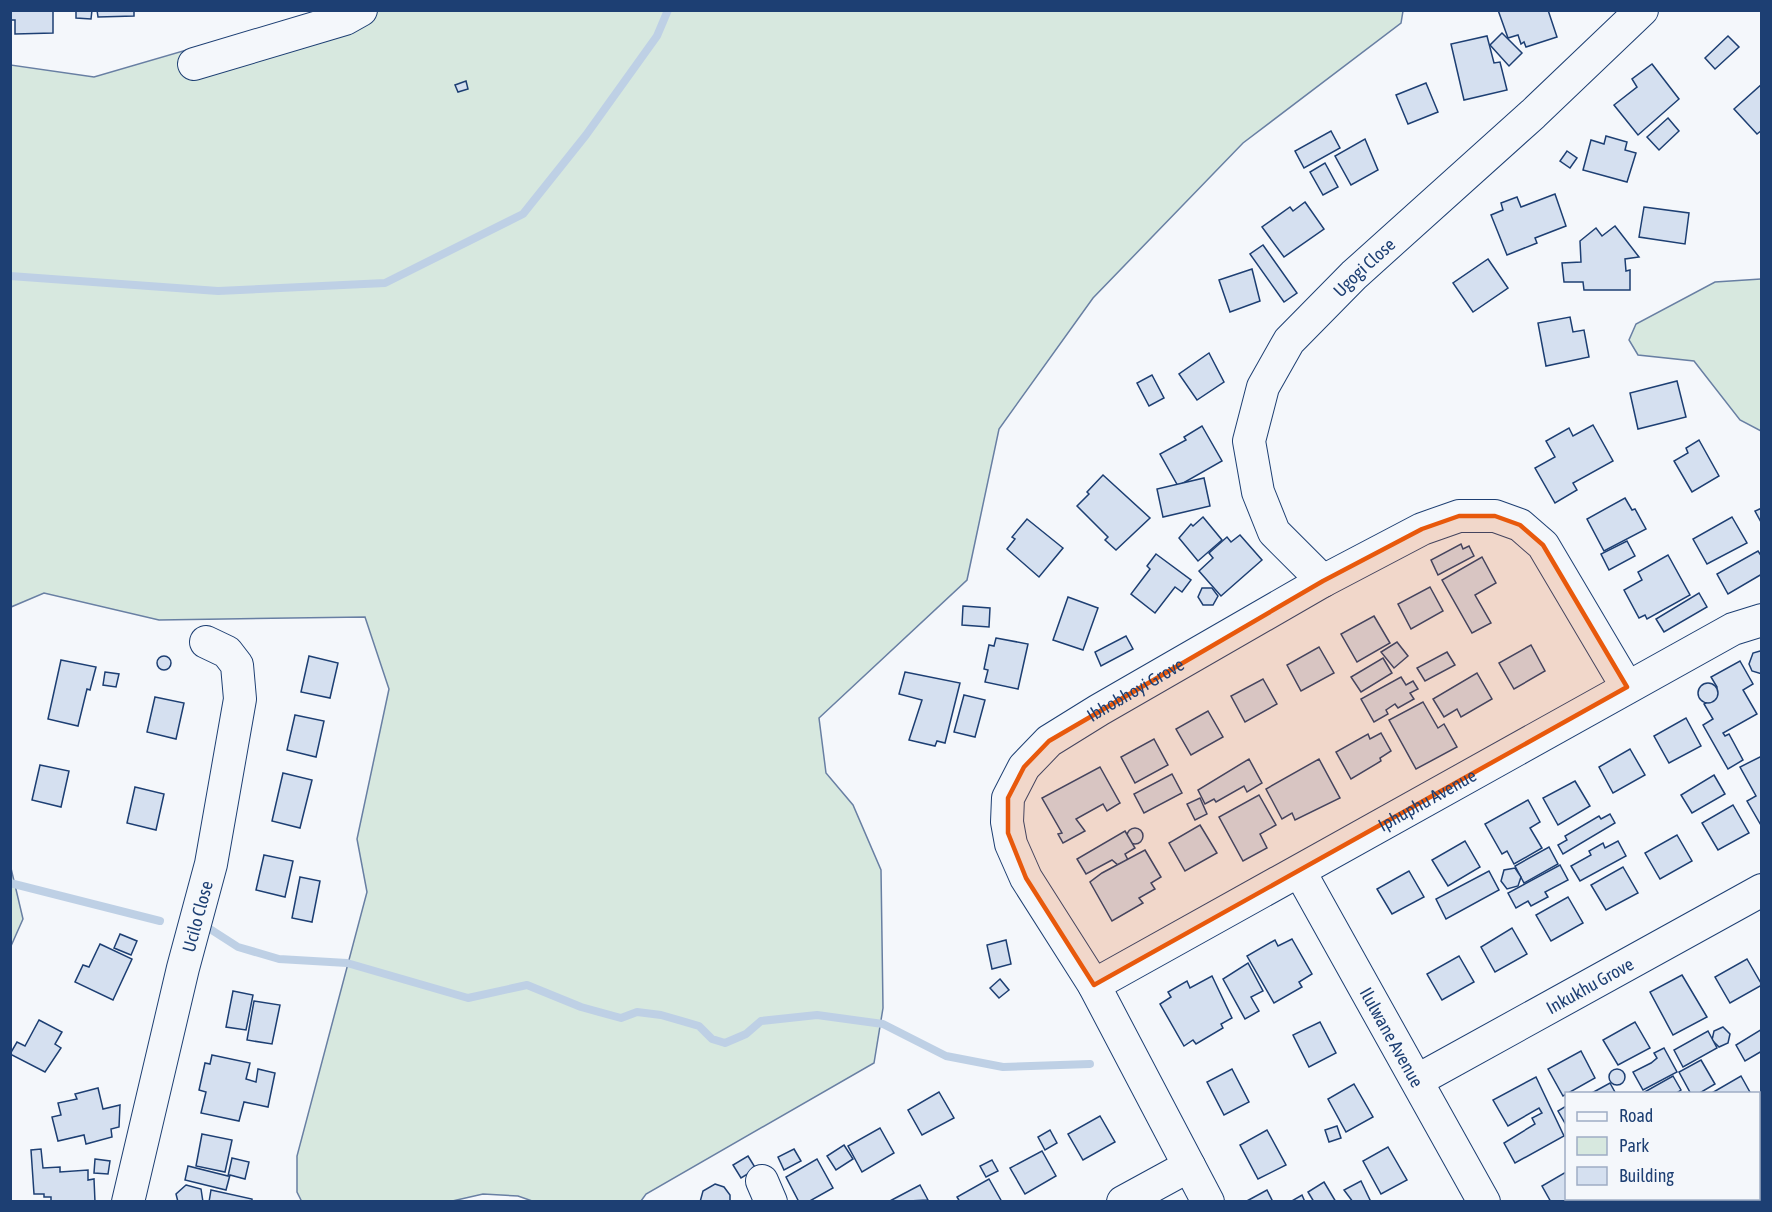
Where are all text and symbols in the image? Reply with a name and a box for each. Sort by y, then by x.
street label: Ugogi Close [1328,233,1399,301]
street label: Ibhobhoyi Grove [1083,653,1187,726]
street label: Iphuphu Avenue [1374,764,1480,835]
street label: Ucilo Close [177,878,217,954]
street label: Inkukhu Grove [1542,953,1637,1018]
street label: Ilulwane Avenue [1356,984,1428,1091]
legend [1565,1092,1760,1200]
text: Road [1619,1105,1653,1126]
text: Park [1619,1135,1649,1156]
text: Building [1619,1165,1674,1186]

